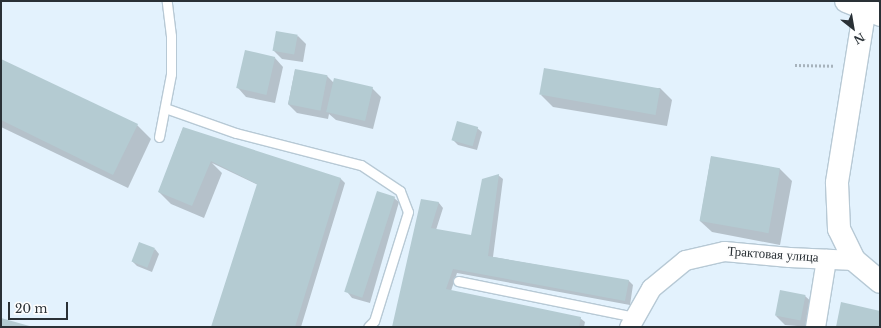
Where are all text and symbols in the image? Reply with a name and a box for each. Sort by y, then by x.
north arrow [833,8,873,48]
text: N [851,30,867,47]
street label: Трактовая улица [727,244,819,266]
scale bar [10,294,70,320]
text: 20 m [15,301,47,316]

